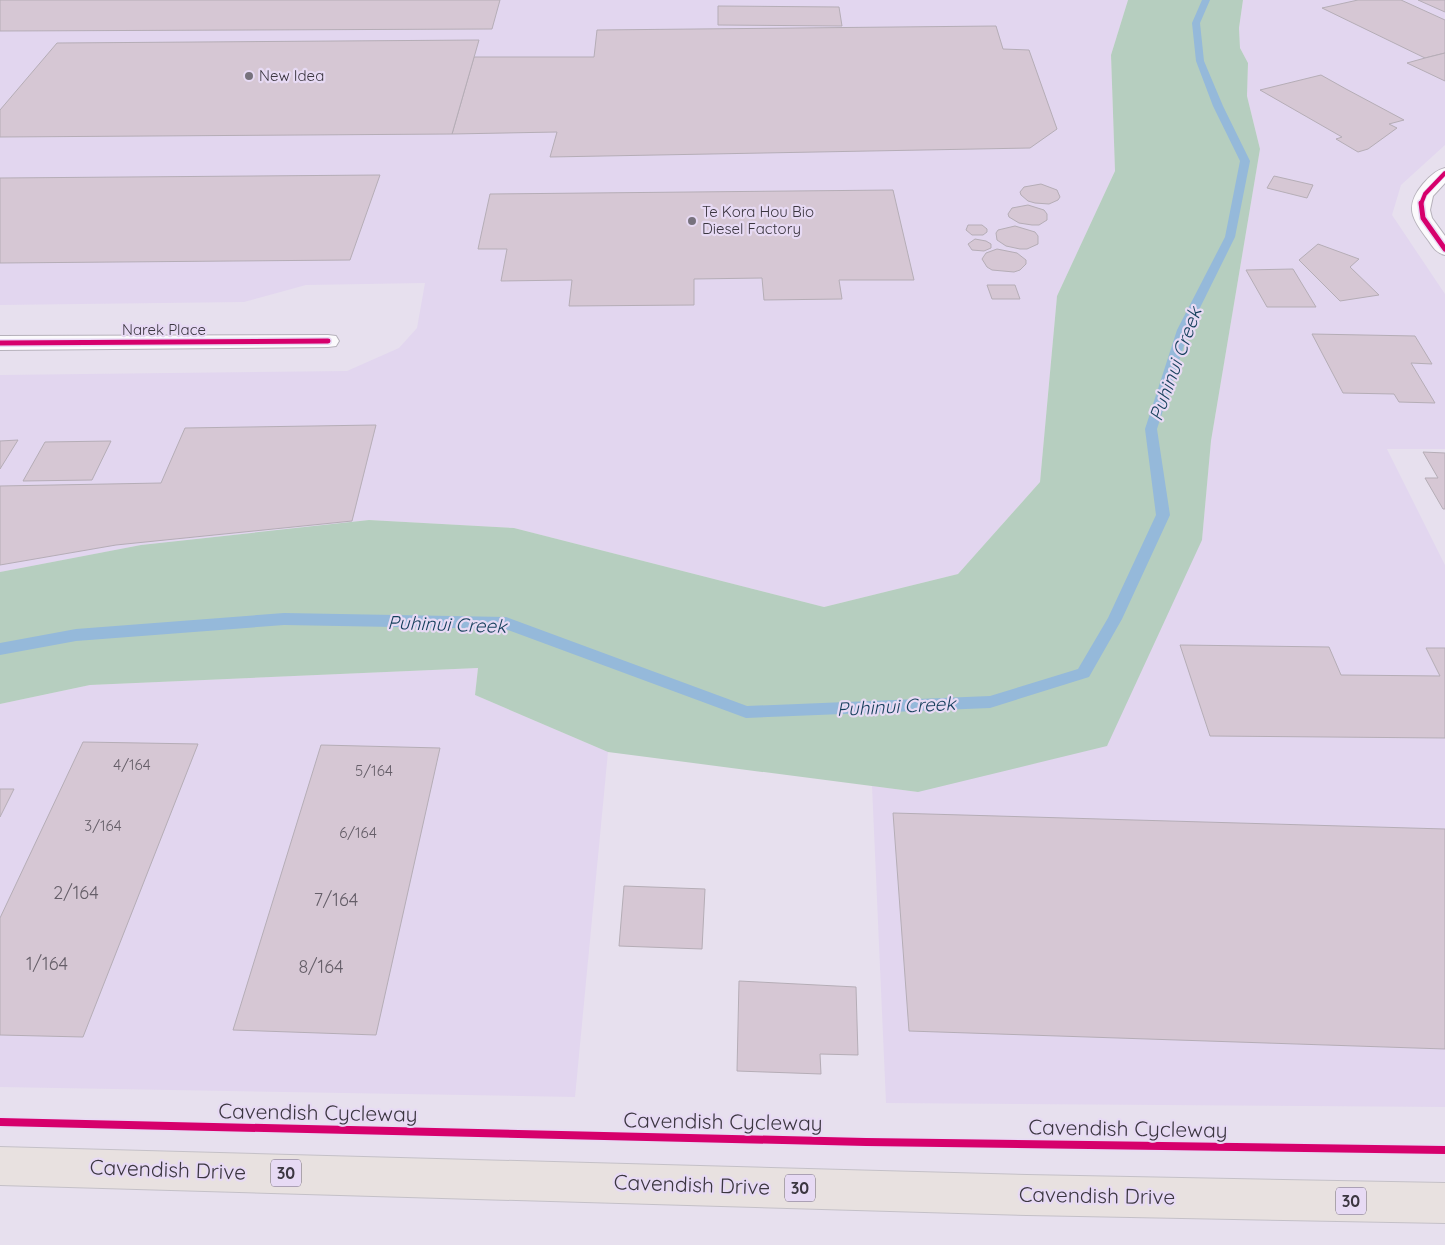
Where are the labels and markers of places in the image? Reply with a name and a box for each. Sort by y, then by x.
place label: New Idea [259,66,324,85]
marker: New Idea [243,70,255,82]
place label: Te Kora Hou Bio Diesel Factory [702,202,814,238]
marker: Te Kora Hou Bio Diesel Factory [686,215,698,227]

